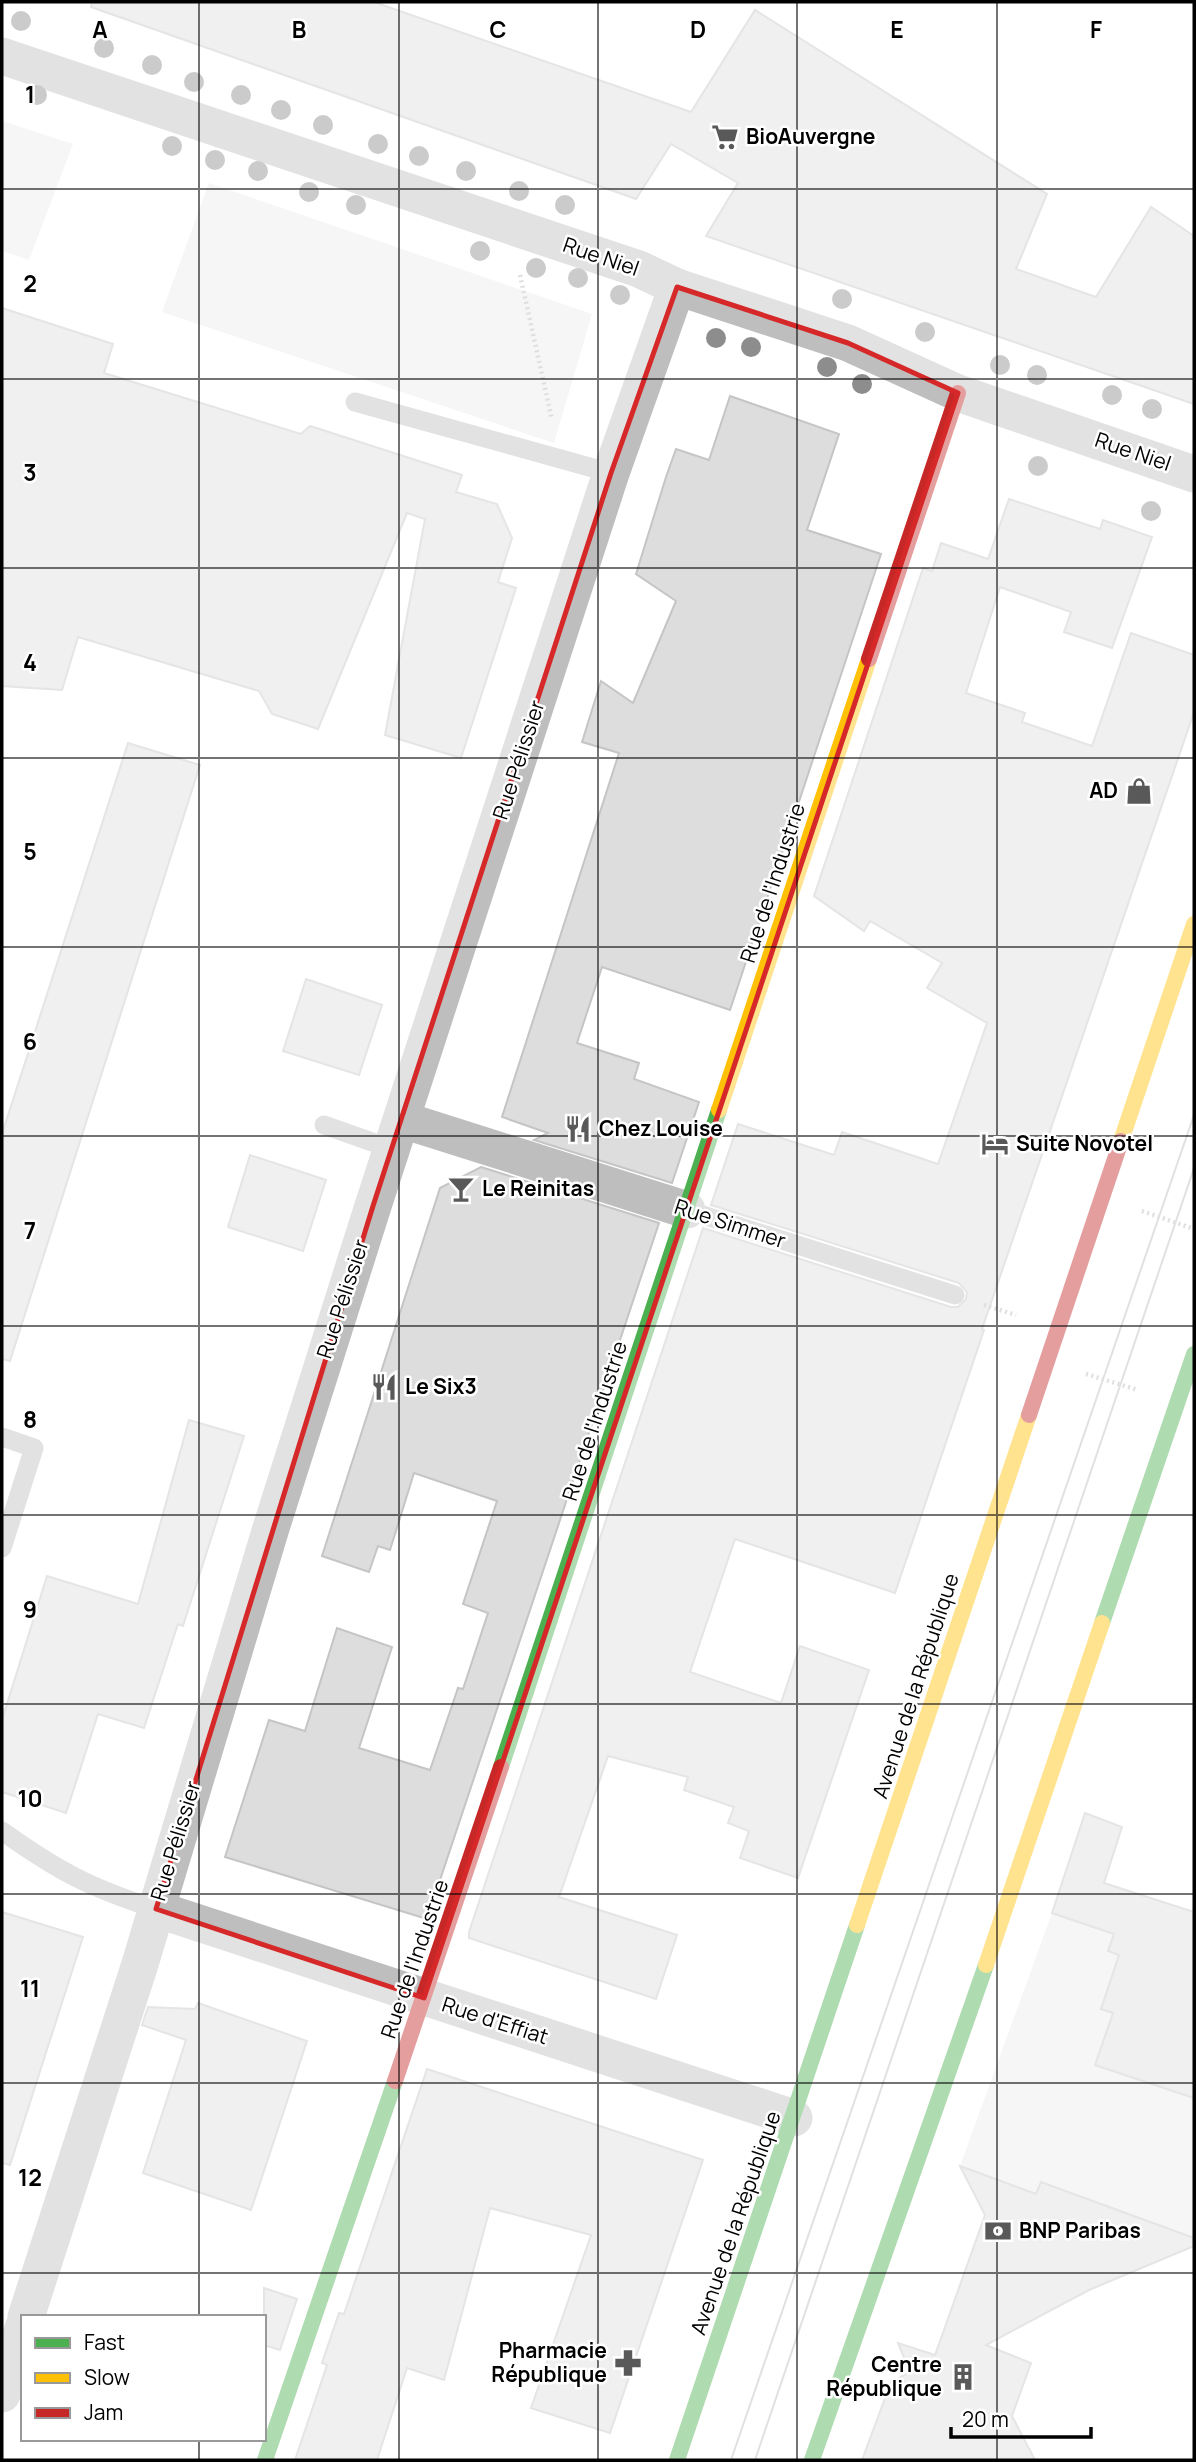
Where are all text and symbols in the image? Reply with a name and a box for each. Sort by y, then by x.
text: A [92,13,108,45]
text: B [292,13,306,45]
text: C [490,13,507,45]
text: D [690,13,706,45]
text: E [890,13,904,45]
text: F [1090,13,1102,45]
text: 1 [25,78,35,110]
supermarket icon: BioAuvergne [710,122,740,152]
place label: BioAuvergne [746,122,875,150]
street label: Rue Niel [560,230,643,282]
text: 2 [23,267,37,299]
street label: Rue Niel [1092,425,1175,477]
text: 3 [23,456,37,488]
text: 4 [23,646,37,678]
street label: Rue Pélissier [486,696,551,823]
place label: AD [1089,776,1118,804]
shop icon: AD [1124,776,1154,806]
street label: Rue de l'Industrie [733,799,811,966]
text: 5 [23,835,37,867]
text: 6 [23,1025,37,1057]
restaurant icon: Chez Louise [563,1114,593,1144]
place label: Chez Louise [599,1114,723,1142]
hotel icon: Suite Novotel [980,1129,1010,1159]
place label: Suite Novotel [1016,1129,1153,1157]
bar icon: Le Reinitas [446,1174,476,1204]
place label: Le Reinitas [482,1174,594,1202]
street label: Rue Simmer [671,1192,790,1254]
text: 7 [24,1214,36,1246]
street label: Rue Pélissier [310,1235,375,1362]
street label: Rue de l'Industrie [555,1337,633,1504]
restaurant icon: Le Six3 [369,1372,399,1402]
place label: Le Six3 [405,1372,477,1400]
text: 8 [23,1403,37,1435]
street label: Avenue de la République [865,1569,965,1802]
text: 9 [23,1593,37,1625]
street label: Rue Pélissier [144,1777,207,1904]
text: 10 [17,1782,43,1814]
street label: Rue de l'Industrie [374,1876,454,2042]
text: 11 [20,1972,40,2004]
street label: Rue d'Effiat [439,1990,552,2050]
street label: Avenue de la République [684,2107,787,2338]
text: 12 [18,2161,42,2193]
bank icon: BNP Paribas [983,2216,1013,2246]
place label: BNP Paribas [1019,2216,1141,2244]
legend [21,2315,266,2441]
text: Fast [84,2328,125,2356]
place label: Pharmacie République [491,2336,607,2388]
pharmacy icon: Pharmacie République [613,2348,643,2378]
place label: Centre République [826,2350,942,2402]
building icon: Centre République [948,2362,978,2392]
text: Slow [84,2363,130,2391]
scale bar [951,2396,1091,2440]
text: Jam [84,2398,123,2426]
text: 20 m [962,2405,1009,2433]

